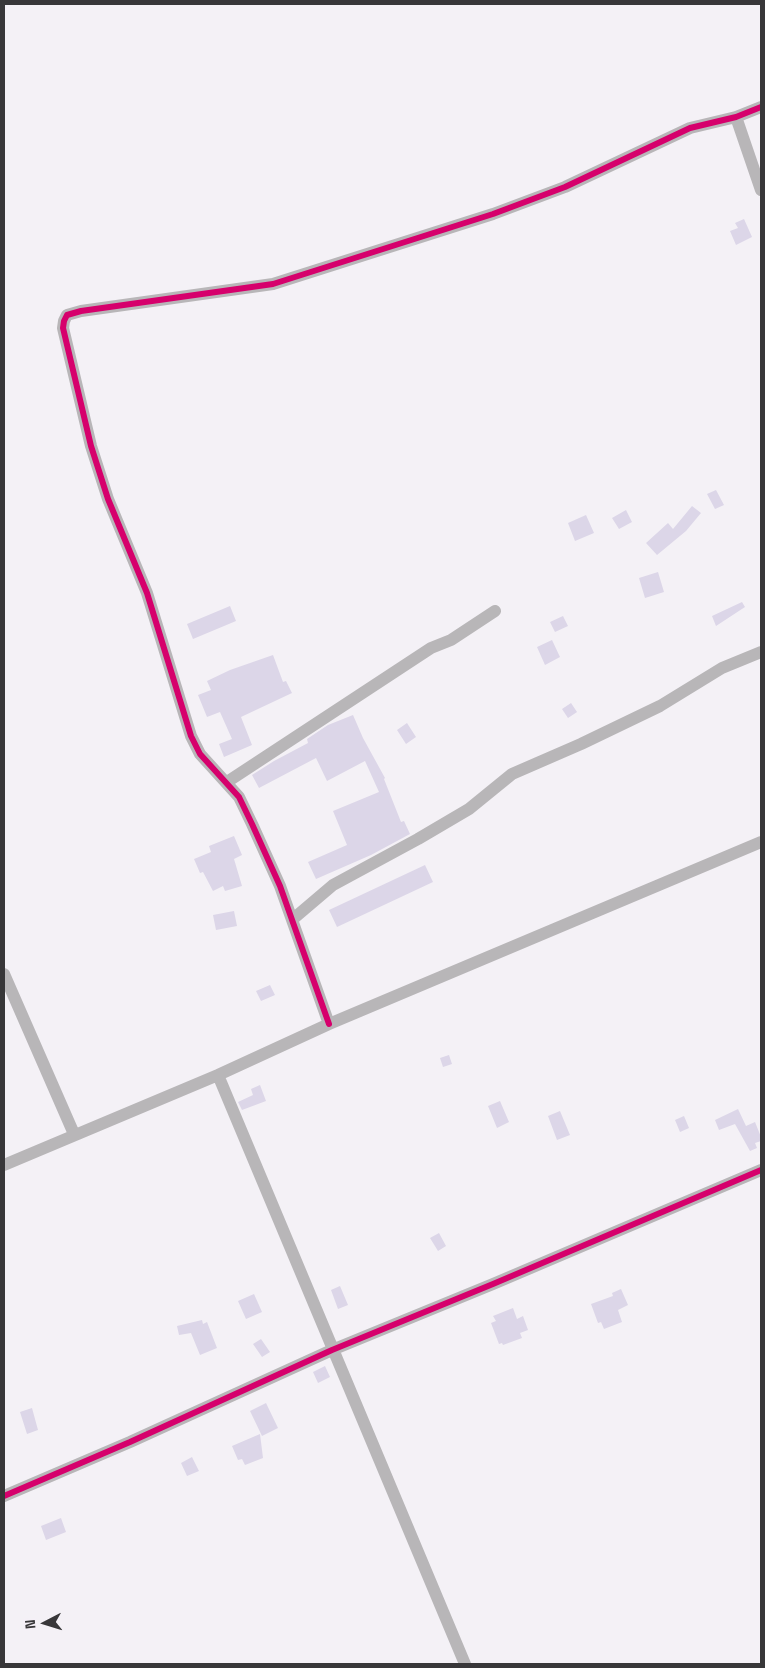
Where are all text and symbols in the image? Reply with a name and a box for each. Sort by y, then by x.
north arrow [20,1598,70,1648]
text: N [21,1619,39,1630]

